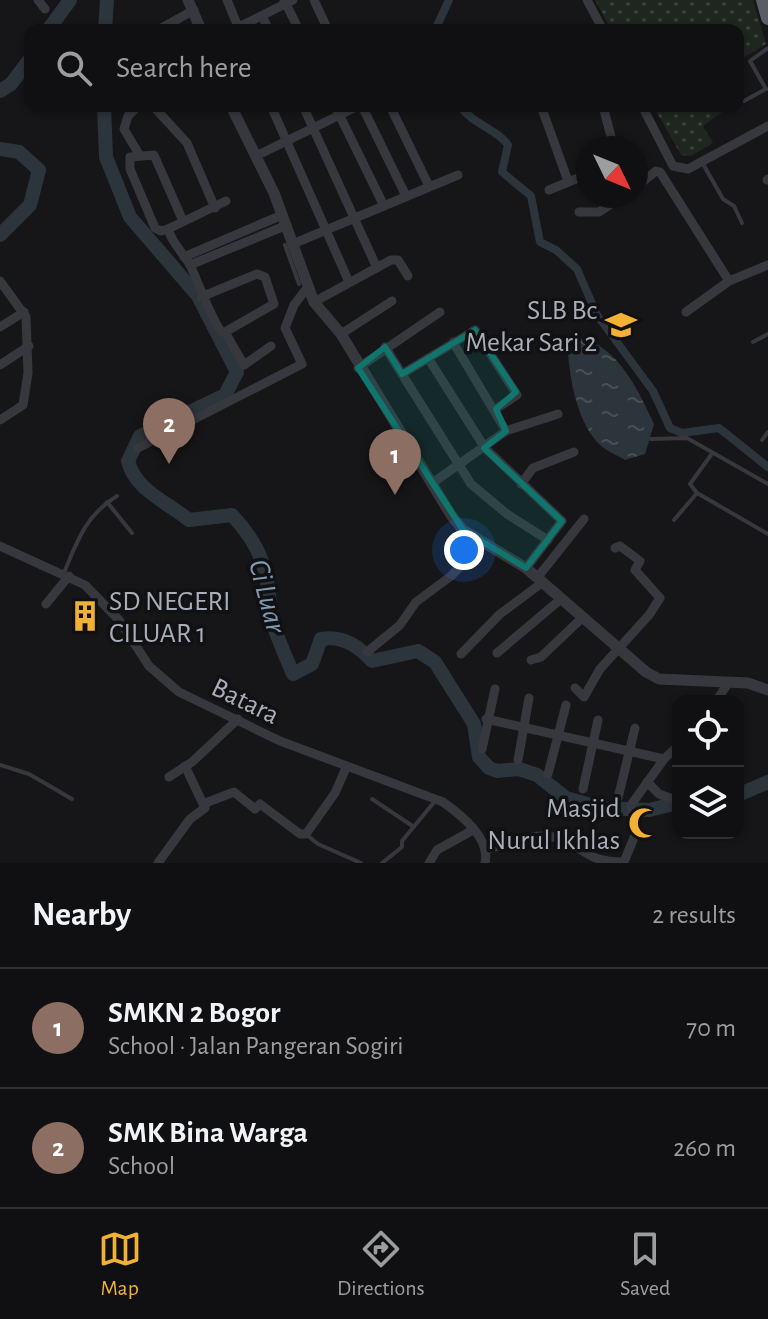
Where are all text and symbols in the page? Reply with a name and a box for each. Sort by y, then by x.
search box [24,24,744,112]
icon: search [52,46,96,90]
text: Search here [116,53,252,83]
north arrow [576,136,648,208]
place label: SLB Bc Mekar Sari 2 [466,297,597,357]
school or university icon: SLB Bc Mekar Sari 2 [604,308,638,342]
pin: 2 [143,398,195,464]
pin: 1 [369,429,421,495]
your location [444,530,484,570]
water label: Ci Luar [243,556,292,638]
place label: SD NEGERI CILUAR 1 [109,588,230,648]
building icon: SD NEGERI CILUAR 1 [68,599,102,633]
street label: Batara [207,674,283,730]
map controls [672,695,744,839]
button: locate [672,695,744,767]
button: layers [672,767,744,839]
place label: Masjid Nurul Ikhlas [487,795,620,855]
mosque icon: Masjid Nurul Ikhlas [627,806,661,840]
text: Nearby [32,898,131,932]
text: 2 results [652,902,736,928]
text: SMKN 2 Bogor [108,998,280,1028]
text: 1 [53,1015,63,1041]
text: 70 m [686,1015,736,1041]
text: School · Jalan Pangeran Sogiri [108,1033,404,1059]
text: SMK Bina Warga [108,1118,308,1148]
text: 2 [52,1135,64,1161]
text: 260 m [673,1135,736,1161]
text: School [108,1153,175,1179]
tab: Map [98,1227,142,1301]
tab: Directions [337,1227,425,1301]
tab: Saved [620,1227,670,1301]

